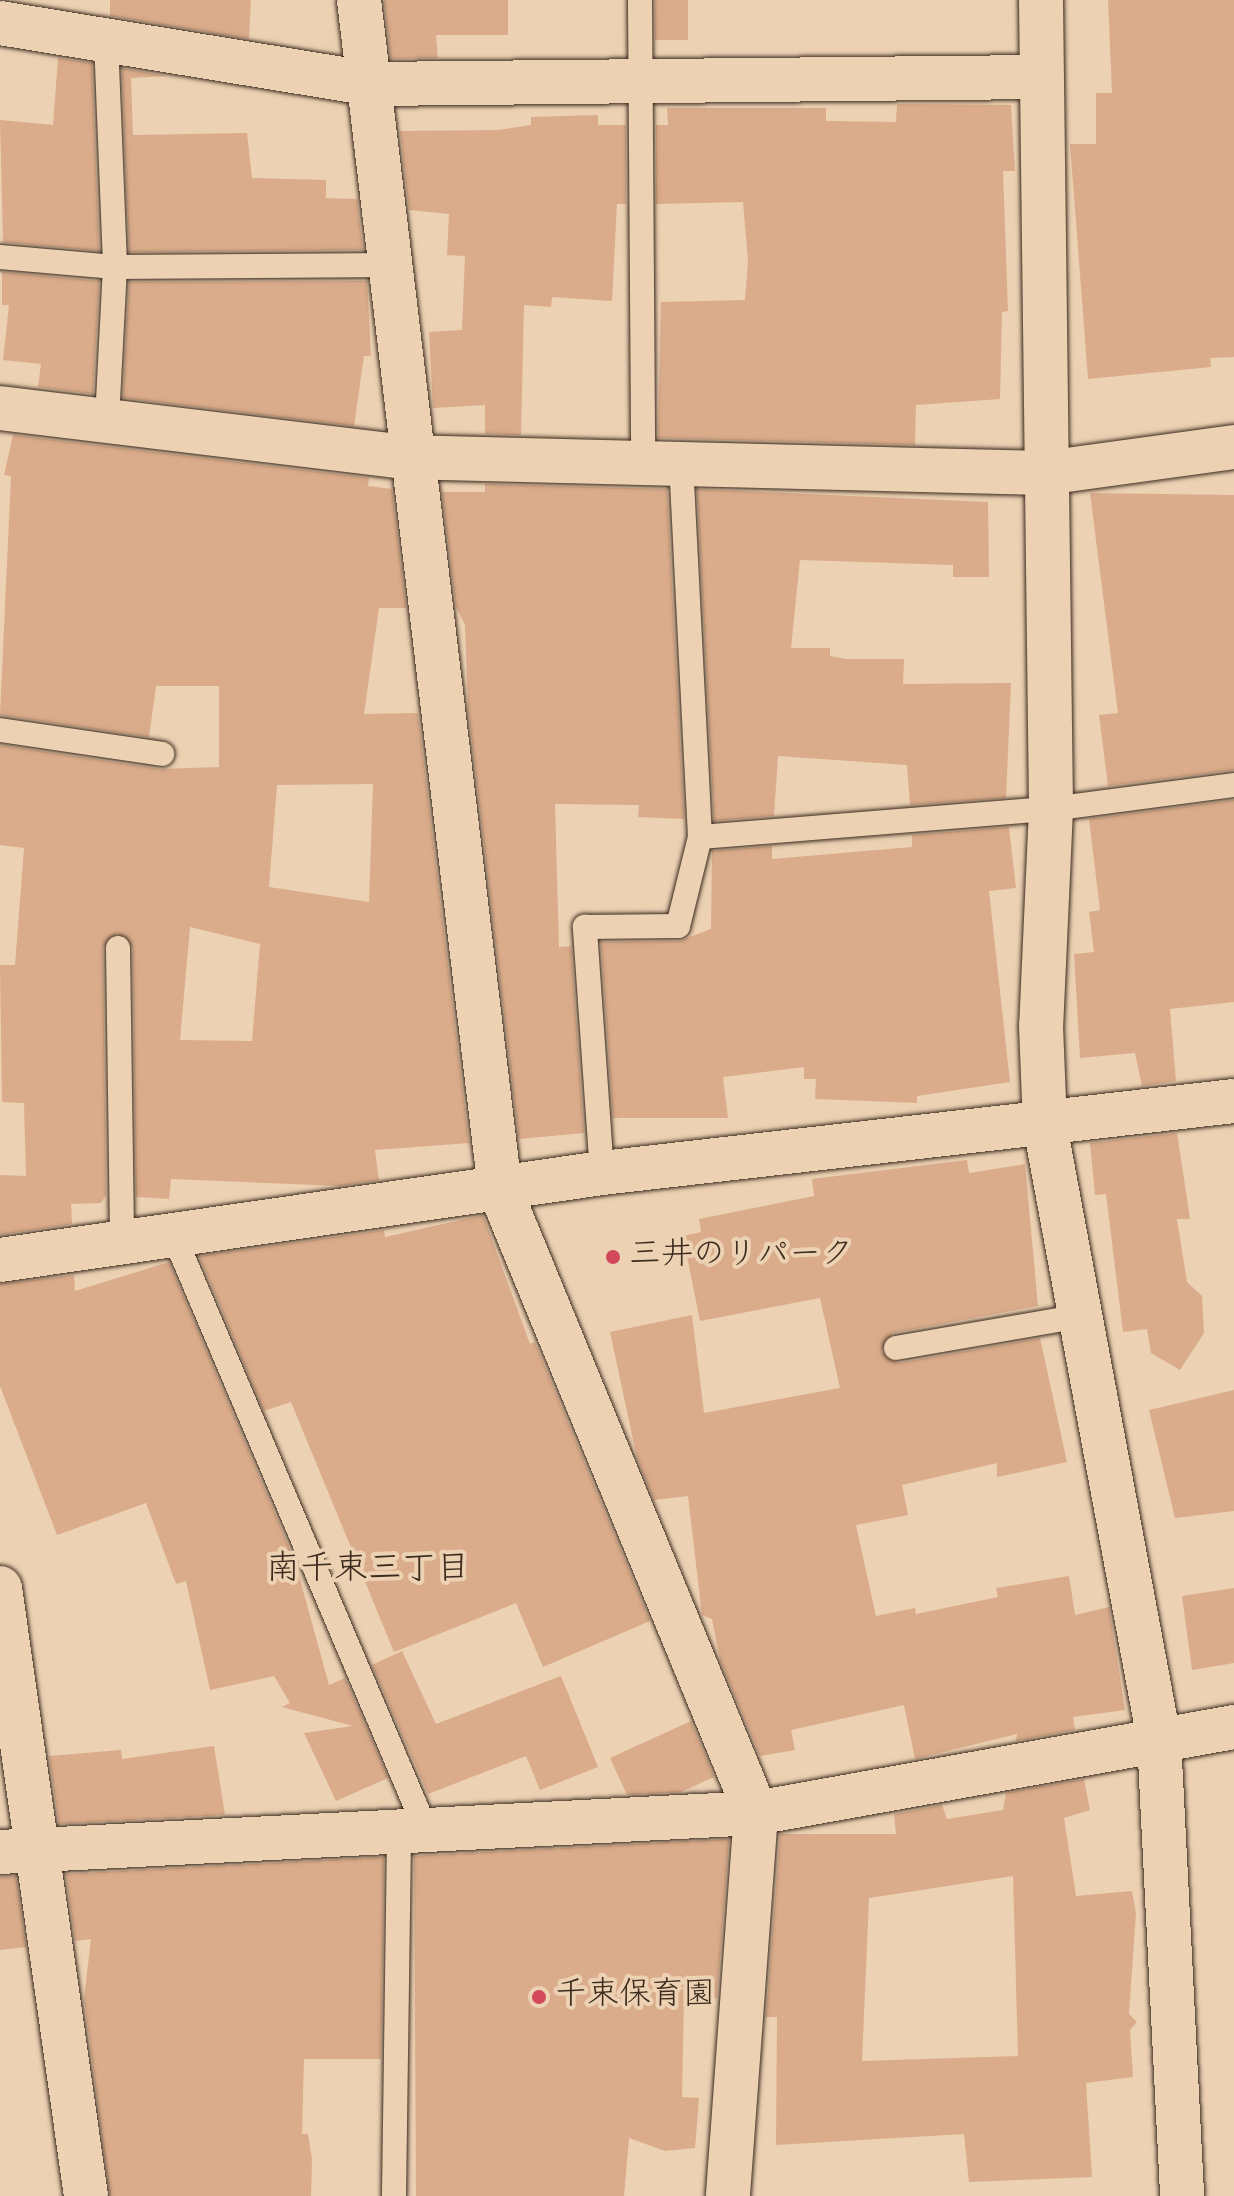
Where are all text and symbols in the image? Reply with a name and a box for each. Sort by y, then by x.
place label: 三井のリパーク [629,1238,853,1276]
marker: 三井のリパーク [604,1248,622,1266]
district label: 南千束三丁目 [266,1552,470,1592]
place label: 千束保育園 [555,1978,715,2016]
marker: 千束保育園 [530,1988,548,2006]

